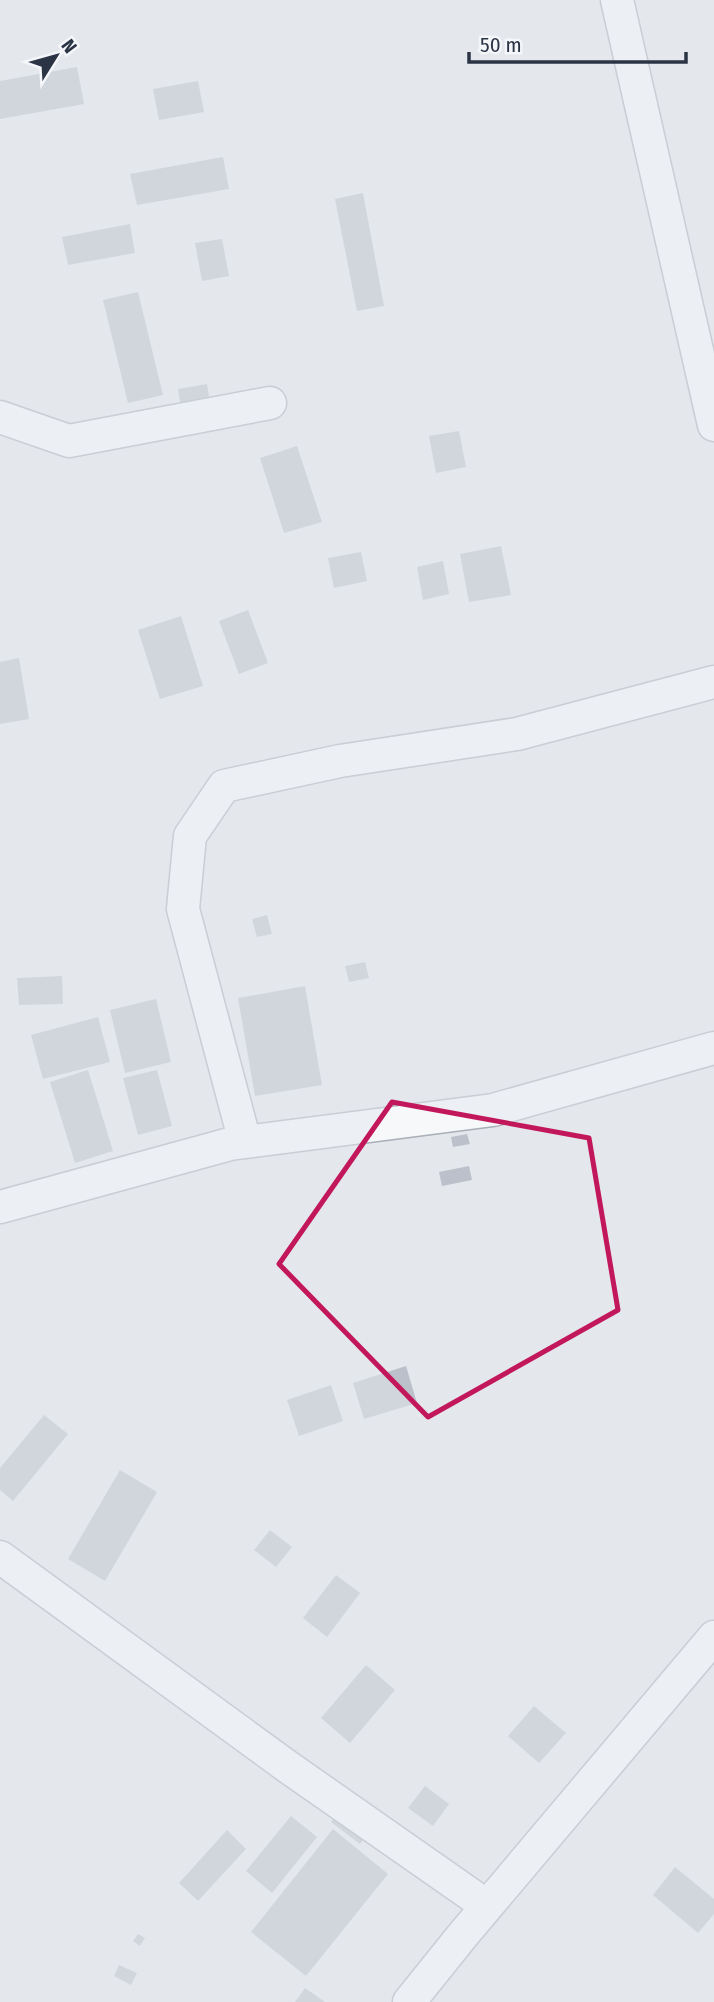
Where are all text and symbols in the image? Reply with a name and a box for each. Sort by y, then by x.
north arrow [21,21,91,91]
scale bar [469,21,686,65]
text: 50 m [480,32,522,58]
text: N [57,35,82,58]

